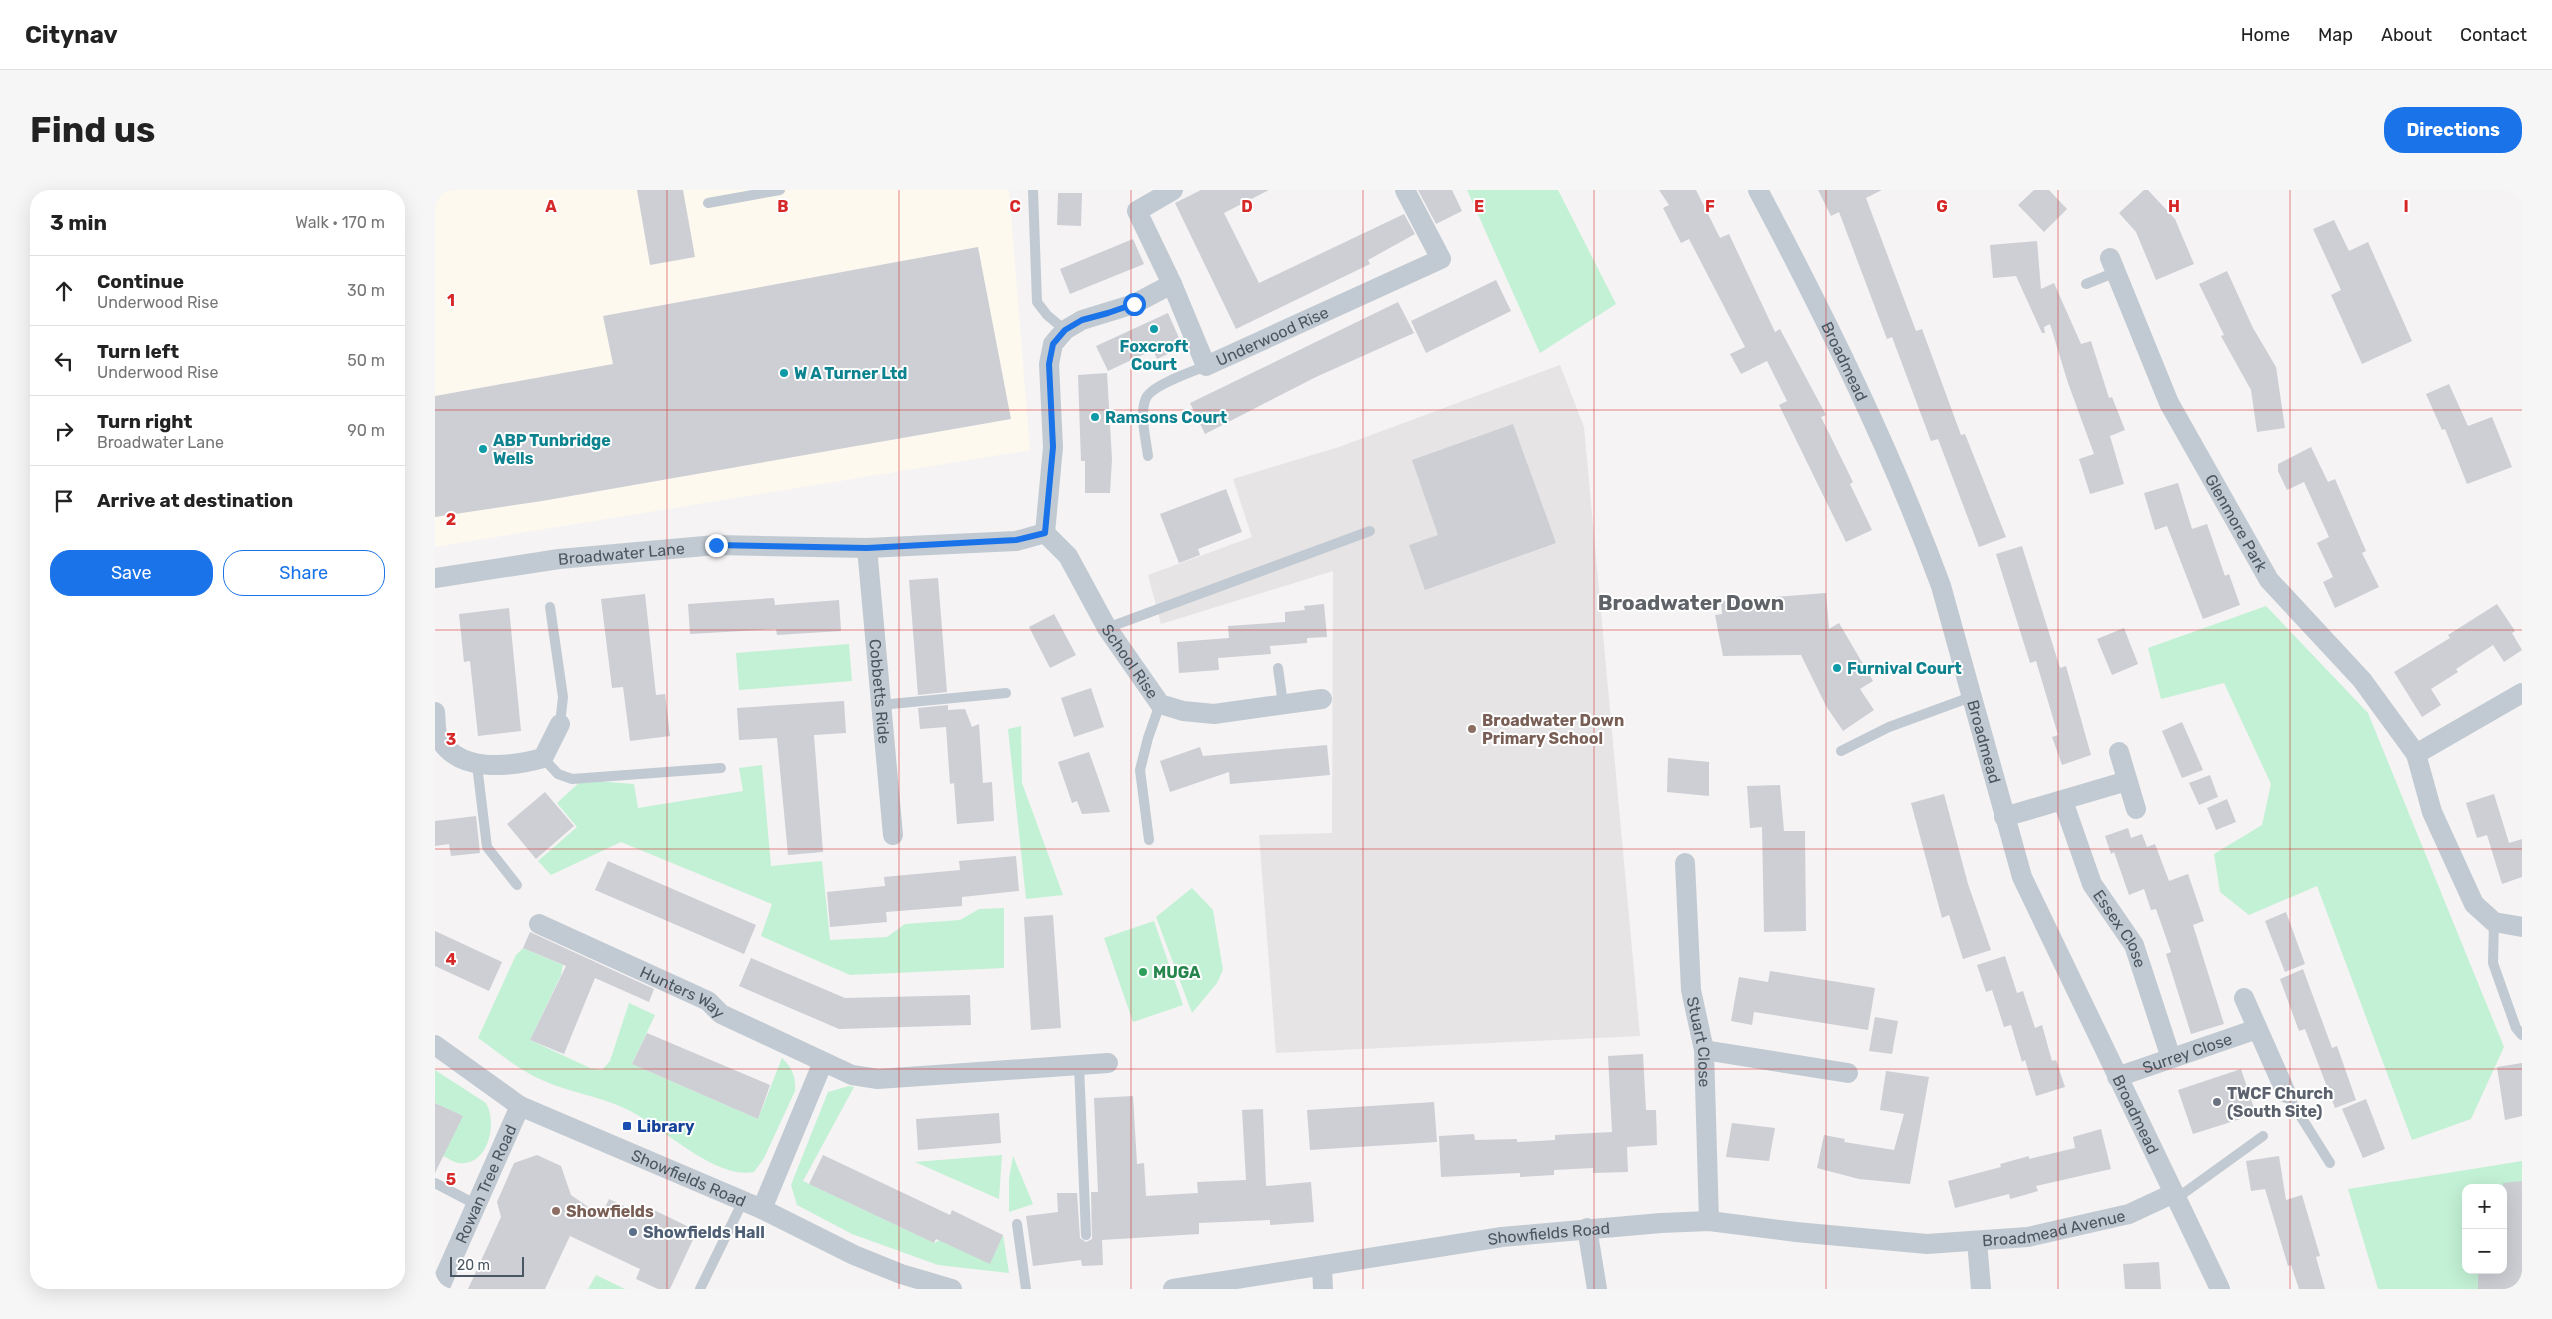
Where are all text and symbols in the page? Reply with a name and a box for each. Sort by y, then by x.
text: Citynav [25,21,118,49]
text: Home [2241,24,2290,46]
text: Map [2318,24,2353,46]
text: About [2381,24,2432,46]
text: Contact [2460,24,2527,46]
button: Directions [2384,107,2522,153]
text: Find us [30,109,155,151]
text: A [545,197,557,216]
text: B [777,197,789,216]
text: C [1009,197,1021,216]
text: D [1241,197,1253,216]
text: E [1474,197,1484,216]
text: F [1705,197,1715,216]
text: G [1936,197,1948,216]
text: H [2168,197,2180,216]
text: I [2403,197,2409,216]
text: 3 min [50,210,107,235]
text: Walk · 170 m [295,213,385,232]
text: Continue [97,270,184,293]
icon: ahead [50,277,78,305]
text: 30 m [347,281,385,300]
text: 1 [447,291,455,310]
text: Underwood Rise [97,293,218,312]
route start [1123,293,1146,316]
street label: Underwood Rise [1213,302,1331,370]
street label: Broadmead [1818,318,1872,404]
marker: Foxcroft Court [1148,323,1160,335]
place label: Foxcroft Court [1119,337,1189,374]
text: Turn left [97,340,179,363]
icon: left [50,347,78,375]
text: 50 m [347,351,385,370]
text: Underwood Rise [97,363,218,382]
place label: W A Turner Ltd [794,364,907,383]
marker: W A Turner Ltd [778,367,790,379]
place label: Ramsons Court [1105,408,1228,427]
text: Turn right [97,410,192,433]
marker: Ramsons Court [1089,411,1101,423]
icon: right [50,417,78,445]
text: 90 m [347,421,385,440]
place label: ABP Tunbridge Wells [493,431,611,468]
text: Broadwater Lane [97,433,224,452]
marker: ABP Tunbridge Wells [477,443,489,455]
street label: Glenmore Park [2202,471,2272,575]
icon: arrive [50,487,78,515]
text: Arrive at destination [97,489,293,512]
text: 2 [446,510,456,529]
route end [705,534,728,557]
street label: Broadwater Lane [557,538,685,569]
button: Save [50,550,213,596]
button: Share [223,550,385,596]
district label: Broadwater Down [1598,590,1784,615]
street label: School Rise [1098,620,1163,702]
street label: Cobbetts Ride [866,638,894,745]
place label: Furnival Court [1847,659,1962,678]
marker: Furnival Court [1831,662,1843,674]
street label: Broadmead [1964,698,2005,785]
place label: Broadwater Down Primary School [1482,711,1624,748]
marker: Broadwater Down Primary School [1466,723,1478,735]
text: 3 [446,730,456,749]
street label: Essex Close [2089,886,2150,970]
text: 4 [446,950,457,969]
street label: Hunters Way [637,962,729,1022]
place label: MUGA [1153,963,1201,982]
marker: MUGA [1137,966,1149,978]
street label: Stuart Close [1683,995,1715,1088]
street label: Surrey Close [2140,1029,2234,1077]
street label: Broadmead [2109,1072,2163,1157]
place label: TWCF Church (South Site) [2227,1084,2333,1121]
marker: TWCF Church (South Site) [2211,1096,2223,1108]
place label: Library [637,1117,695,1136]
marker: Library [621,1120,633,1132]
street label: Rowan Tree Road [451,1122,520,1246]
street label: Showfields Road [629,1145,749,1211]
text: 5 [446,1170,456,1189]
map controls [2462,1184,2507,1274]
button: + [2462,1184,2507,1229]
place label: Showfields [566,1202,654,1221]
marker: Showfields [550,1205,562,1217]
street label: Broadmead Avenue [1982,1206,2127,1250]
street label: Showfields Road [1486,1218,1611,1249]
place label: Showfields Hall [643,1223,765,1242]
marker: Showfields Hall [627,1226,639,1238]
button: − [2462,1229,2507,1274]
scale bar [450,1254,524,1277]
text: 20 m [457,1257,490,1274]

